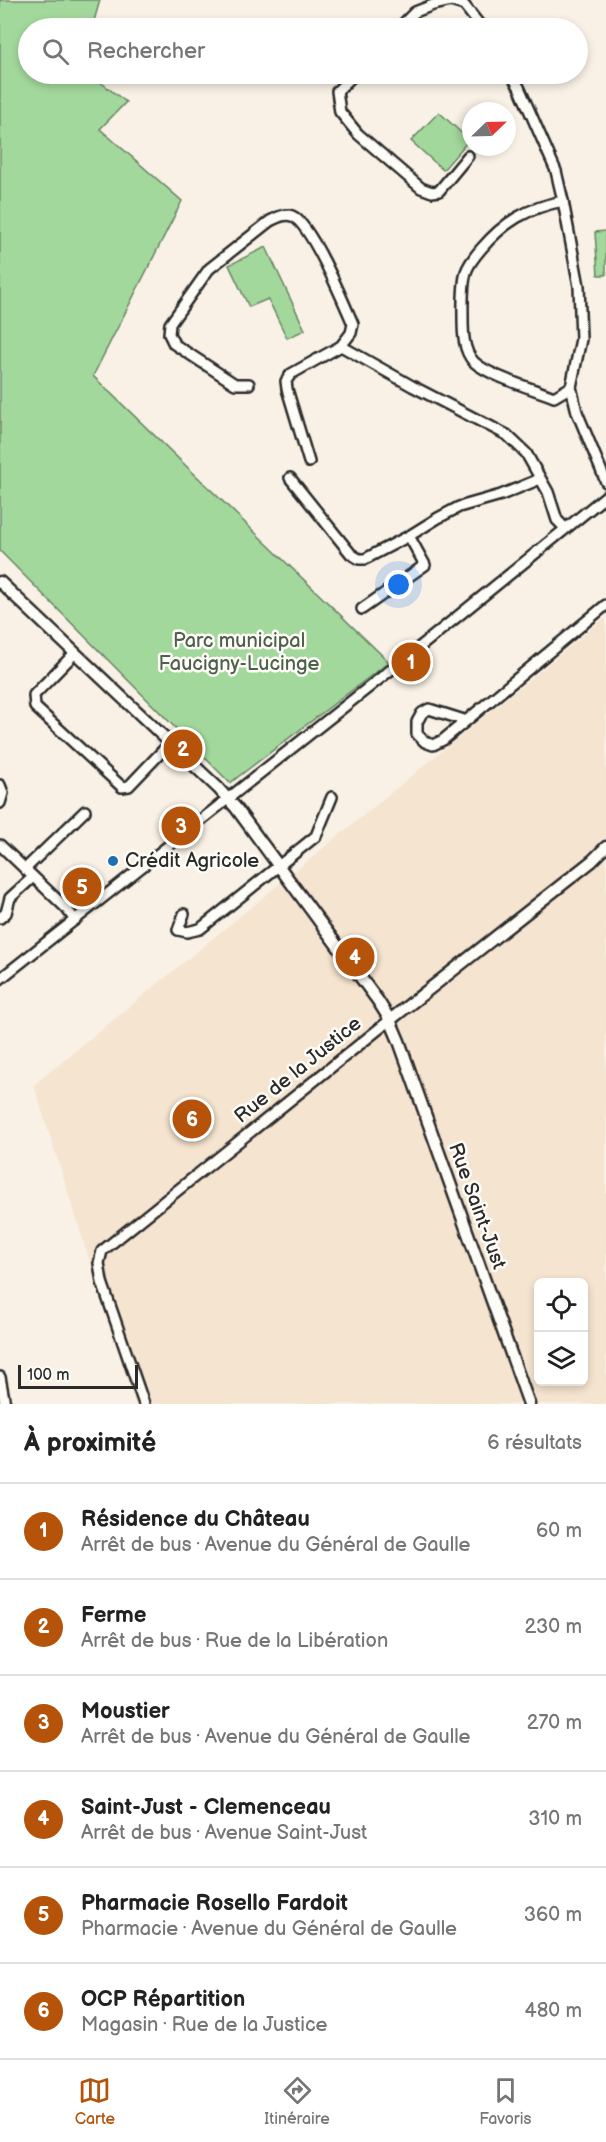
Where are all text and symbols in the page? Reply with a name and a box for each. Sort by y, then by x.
search box [18,18,588,84]
icon: search [39,35,72,68]
text: Rechercher [87,38,205,65]
north arrow [462,102,516,156]
your location [384,570,413,599]
park label: Parc municipal Faucigny-Lucinge [159,629,320,676]
pin: 1 [392,640,430,684]
pin: 2 [164,726,202,771]
pin: 3 [162,804,201,848]
place label: Crédit Agricole [125,849,259,873]
marker: Crédit Agricole [106,854,120,868]
pin: 5 [62,864,101,910]
pin: 4 [336,934,374,980]
street label: Rue de la Justice [230,1011,366,1128]
pin: 6 [172,1096,212,1142]
street label: Rue Saint-Just [443,1140,511,1272]
map controls [534,1278,588,1386]
button: locate [534,1278,588,1332]
button: layers [534,1332,588,1386]
scale bar [18,1362,138,1390]
text: 100 m [27,1366,70,1385]
text: À proximité [24,1428,156,1459]
text: 6 résultats [487,1431,582,1455]
text: Résidence du Château [81,1506,310,1533]
text: 1 [39,1519,48,1543]
text: 60 m [536,1519,582,1543]
text: Arrêt de bus · Avenue du Général de Gaulle [81,1533,470,1557]
text: Ferme [81,1602,147,1629]
text: 2 [38,1615,49,1639]
text: 230 m [525,1615,582,1639]
text: Arrêt de bus · Rue de la Libération [81,1629,388,1653]
text: Moustier [81,1698,170,1725]
text: 3 [38,1711,49,1735]
text: 270 m [527,1711,582,1735]
text: Arrêt de bus · Avenue du Général de Gaulle [81,1725,470,1749]
text: Saint-Just - Clemenceau [81,1794,331,1821]
text: 4 [38,1807,49,1831]
text: 310 m [528,1807,582,1831]
text: Arrêt de bus · Avenue Saint-Just [81,1821,367,1845]
text: Pharmacie Rosello Fardoit [81,1890,348,1917]
text: 5 [38,1903,49,1927]
text: 360 m [524,1903,582,1927]
text: Pharmacie · Avenue du Général de Gaulle [81,1917,457,1941]
text: OCP Répartition [81,1986,245,2013]
text: 6 [37,1999,50,2023]
text: 480 m [524,1999,582,2023]
text: Magasin · Rue de la Justice [81,2013,327,2037]
tab: Carte [75,2074,115,2129]
tab: Itinéraire [264,2074,330,2129]
tab: Favoris [479,2074,531,2129]

